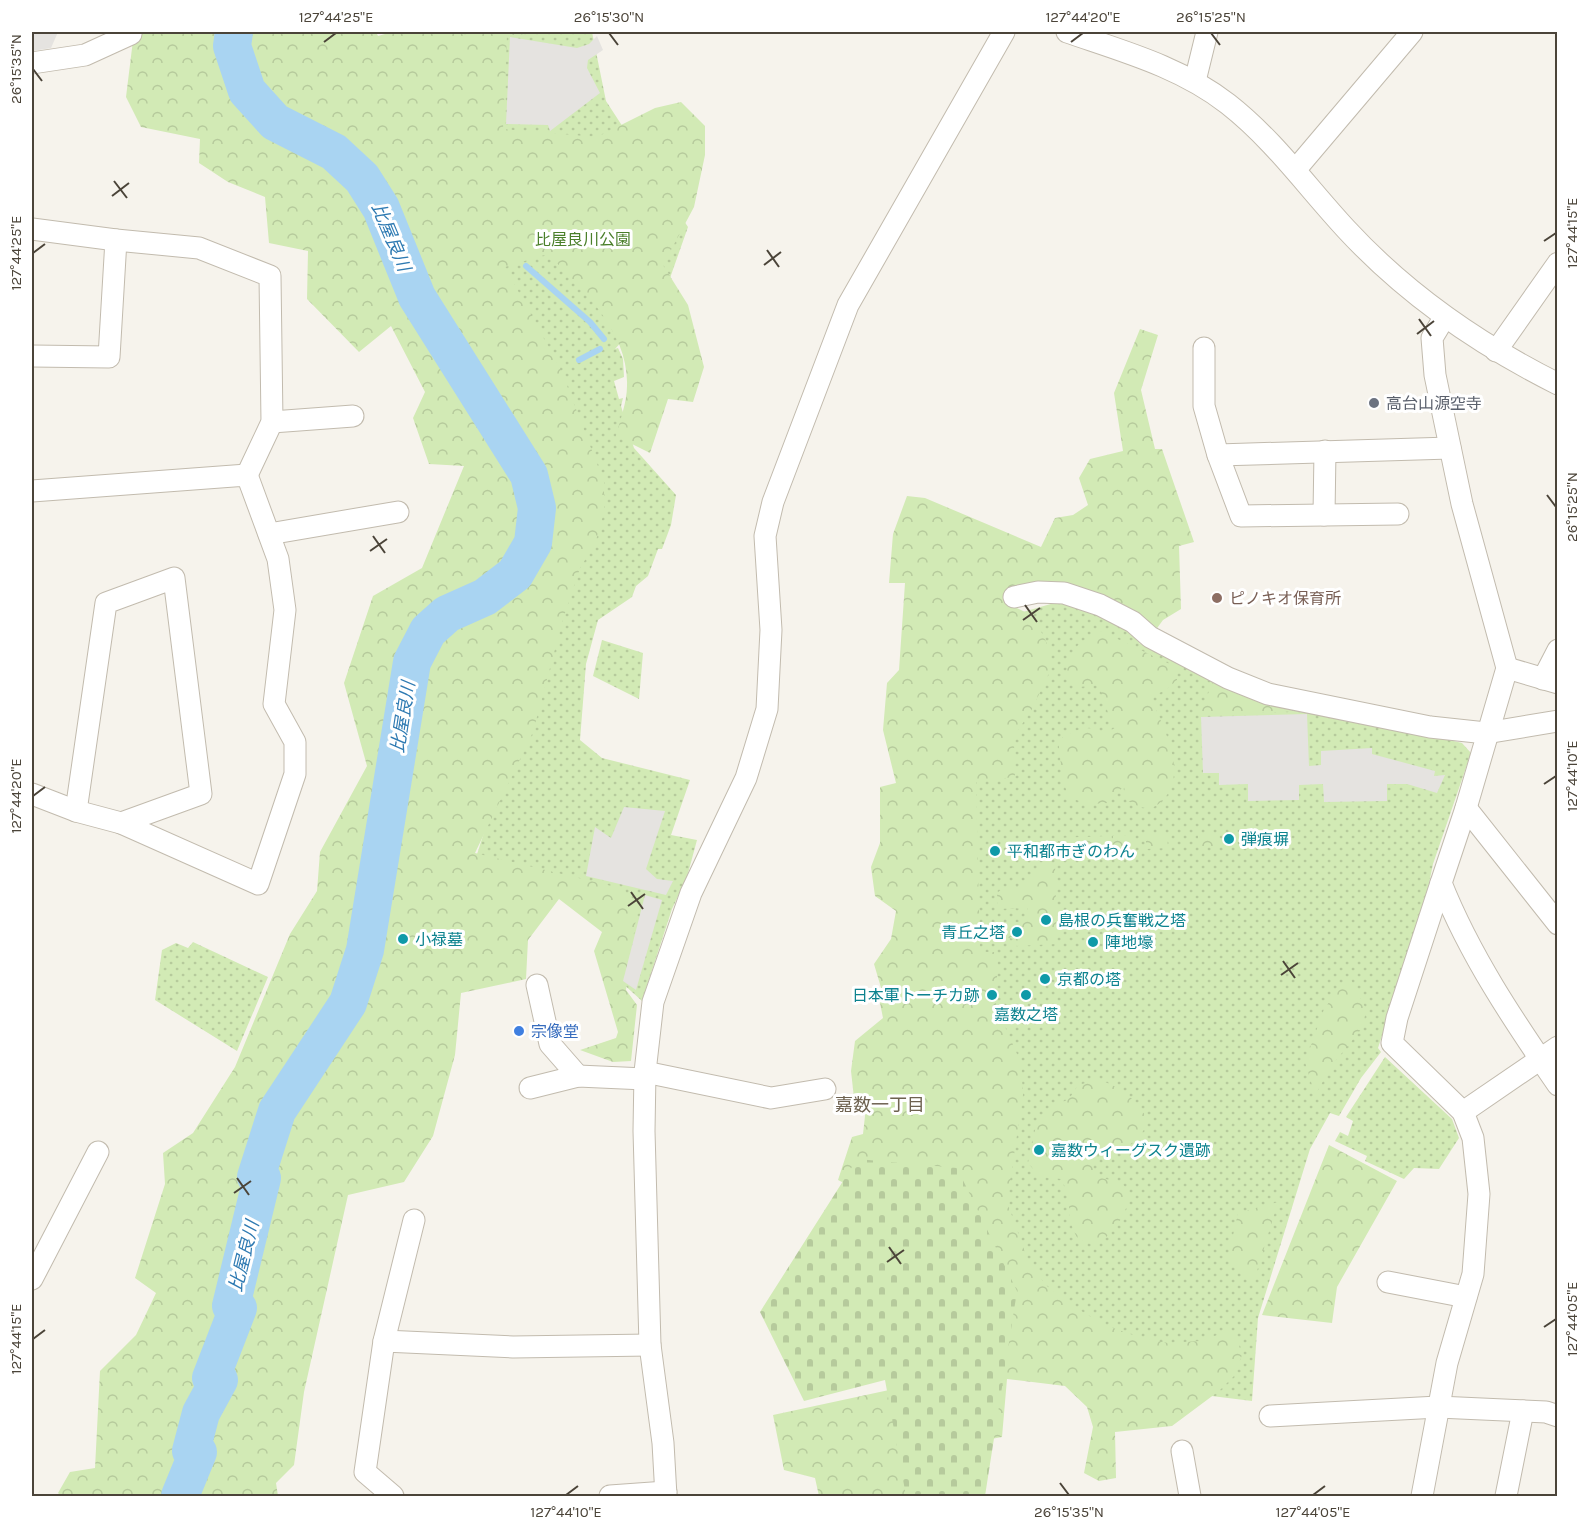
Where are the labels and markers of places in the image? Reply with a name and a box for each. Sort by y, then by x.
place label: 高台山源空寺 [1386,394,1482,413]
marker: 高台山源空寺 [1367,396,1381,410]
place label: ピノキオ保育所 [1229,589,1341,608]
marker: ピノキオ保育所 [1210,591,1224,605]
place label: 弾痕塀 [1241,830,1289,849]
marker: 弾痕塀 [1222,832,1236,846]
place label: 平和都市ぎのわん [1007,842,1135,861]
marker: 平和都市ぎのわん [988,844,1002,858]
place label: 島根の兵奮戦之塔 [1058,911,1186,930]
marker: 島根の兵奮戦之塔 [1039,913,1053,927]
place label: 青丘之塔 [941,923,1005,942]
marker: 青丘之塔 [1010,925,1024,939]
place label: 小禄墓 [415,930,463,949]
marker: 小禄墓 [396,932,410,946]
place label: 陣地壕 [1105,933,1153,952]
marker: 陣地壕 [1086,935,1100,949]
place label: 京都の塔 [1057,970,1121,989]
marker: 京都の塔 [1038,972,1052,986]
place label: 日本軍トーチカ跡 [852,986,980,1005]
marker: 日本軍トーチカ跡 [985,988,999,1002]
marker: 嘉数之塔 [1019,988,1033,1002]
place label: 嘉数之塔 [994,1005,1058,1024]
place label: 宗像堂 [531,1022,579,1041]
marker: 宗像堂 [512,1024,526,1038]
place label: 嘉数ウィーグスク遺跡 [1051,1141,1211,1160]
marker: 嘉数ウィーグスク遺跡 [1032,1143,1046,1157]

